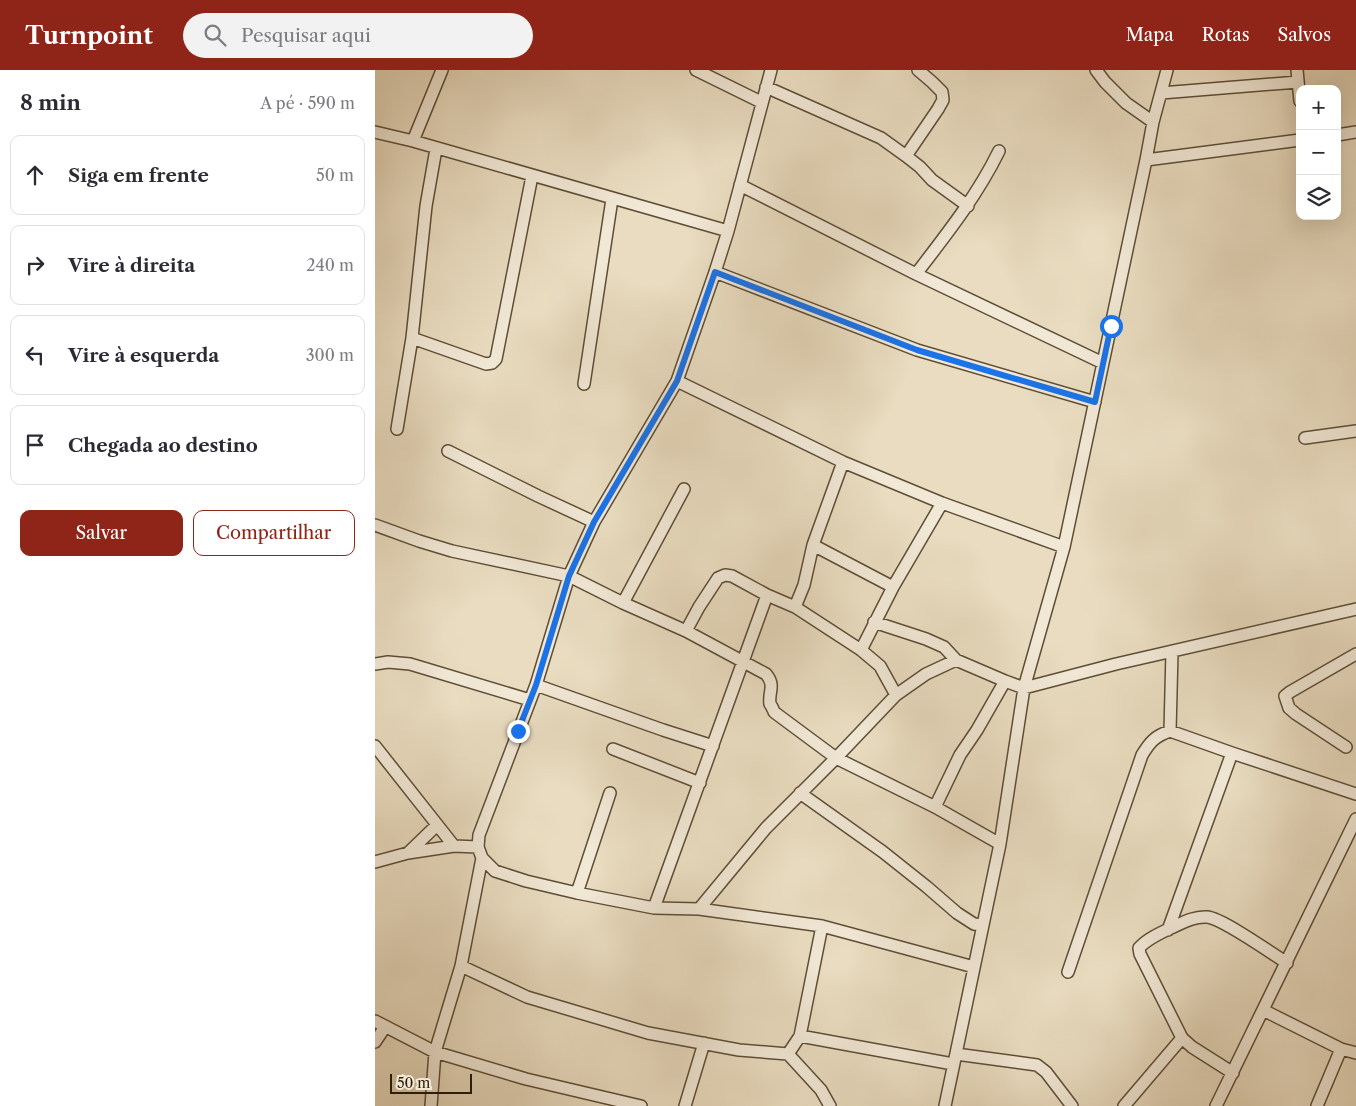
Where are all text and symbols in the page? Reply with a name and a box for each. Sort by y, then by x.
search box [183,13,533,58]
text: Turnpoint [25,21,153,50]
icon: search [201,21,229,49]
text: Pesquisar aqui [241,24,371,47]
text: Mapa [1126,24,1174,46]
text: Rotas [1202,24,1250,46]
text: Salvos [1278,24,1331,46]
map controls [1296,85,1341,220]
button: + [1296,85,1341,130]
text: 8 min [20,90,81,115]
text: A pé · 590 m [260,93,355,113]
button: − [1296,130,1341,175]
icon: ahead [21,161,49,189]
text: Siga em frente [68,164,209,187]
text: 50 m [316,165,354,185]
button: layers [1296,175,1341,220]
icon: right [21,251,49,279]
text: Vire à direita [68,254,195,277]
text: 240 m [306,255,354,275]
route start [1100,315,1123,338]
icon: left [21,341,49,369]
text: Vire à esquerda [68,344,219,367]
text: 300 m [306,345,354,365]
icon: arrive [21,431,49,459]
text: Chegada ao destino [68,434,258,457]
button: Salvar [20,510,183,556]
button: Compartilhar [193,510,355,556]
route end [507,720,530,743]
scale bar [390,1071,473,1094]
text: 50 m [397,1074,430,1092]

